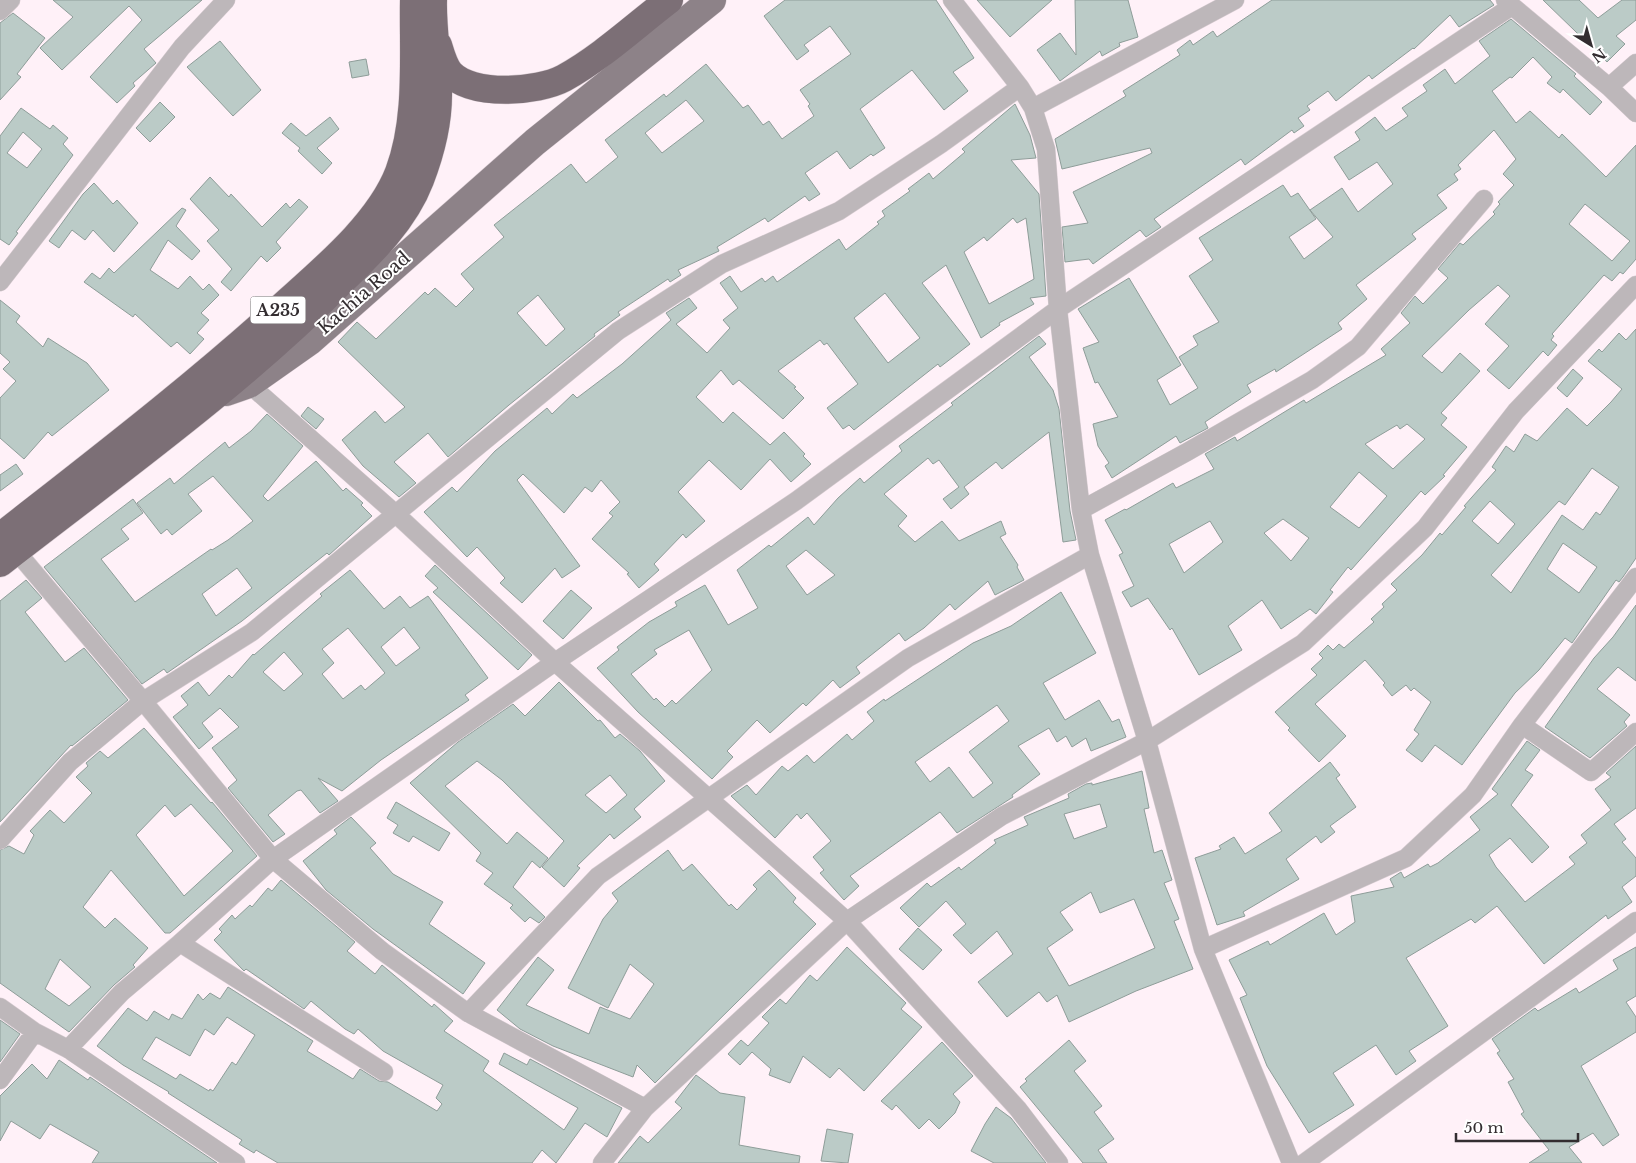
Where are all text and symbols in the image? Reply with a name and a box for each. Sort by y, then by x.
north arrow [1566,20,1616,70]
text: N [1588,44,1609,67]
street label: Kachia Road [313,247,415,339]
road number: A235 [250,296,306,324]
scale bar [1456,1110,1578,1142]
text: 50 m [1464,1118,1504,1137]

